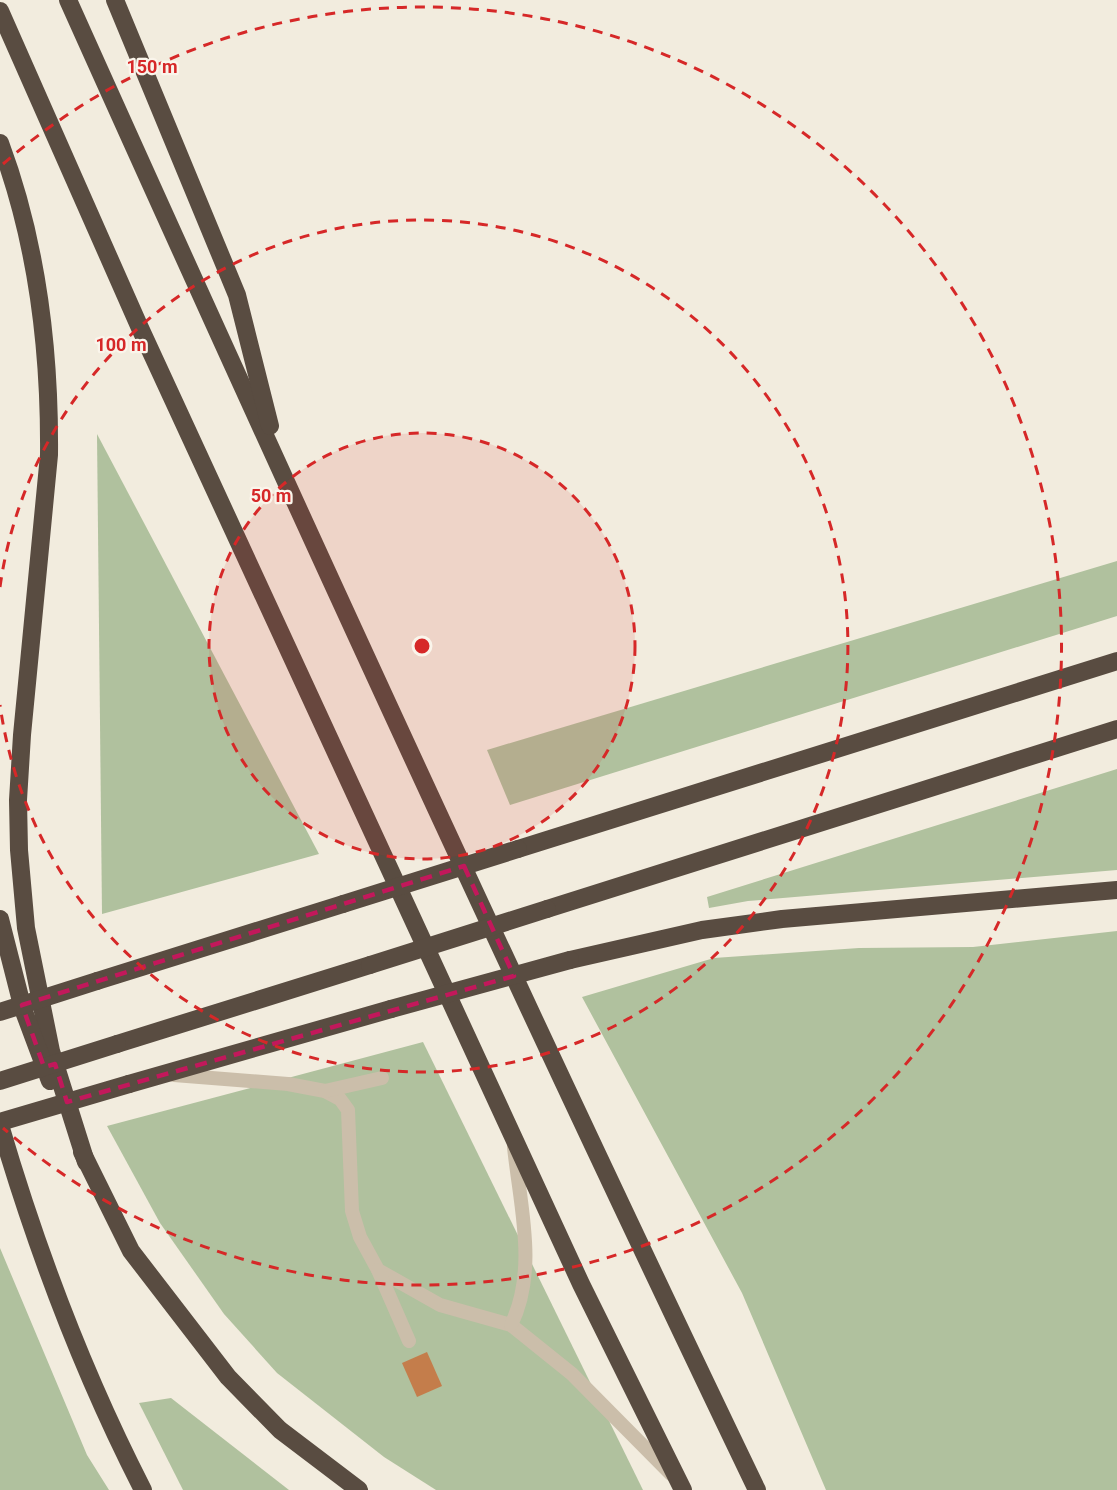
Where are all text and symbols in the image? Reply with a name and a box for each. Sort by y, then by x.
text: 150 m [126,56,178,77]
text: 100 m [95,334,147,355]
text: 50 m [251,485,291,506]
centre of rings [412,636,432,656]

